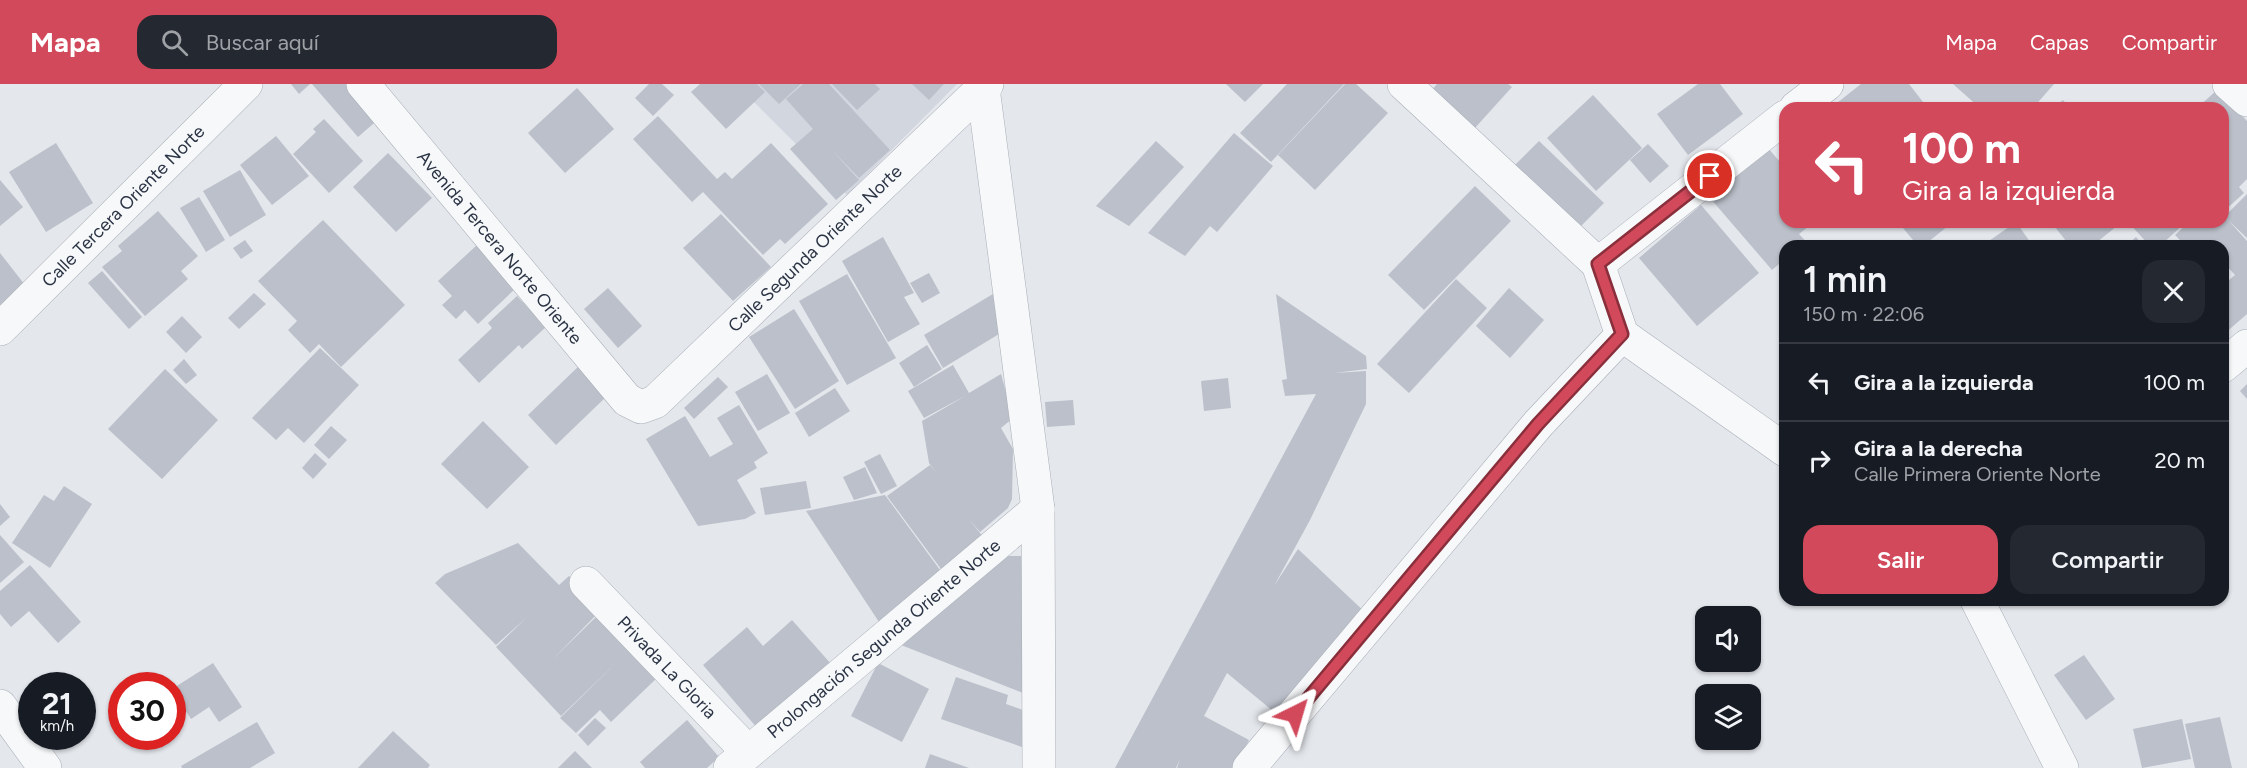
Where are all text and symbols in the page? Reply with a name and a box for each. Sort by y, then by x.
search box [137,15,557,69]
text: Mapa [30,25,101,59]
icon: search [158,26,191,59]
text: Buscar aquí [206,29,319,56]
text: Mapa [1945,30,1997,55]
text: Capas [2030,30,2089,55]
text: Compartir [2122,30,2217,55]
street label: Calle Tercera Oriente Norte [37,120,209,292]
text: 100 m [1902,123,2021,174]
icon: left [1803,126,1881,204]
street label: Avenida Tercera Norte Oriente [412,146,587,349]
pin [1684,150,1735,201]
icon: arrive [1693,159,1726,192]
street label: Calle Segunda Oriente Norte [724,160,907,337]
text: Gira a la izquierda [1902,174,2115,207]
text: 1 min [1803,258,1887,301]
button: close [2142,260,2205,323]
text: 150 m · 22:06 [1803,302,1924,326]
icon: left [1803,366,1836,399]
text: Gira a la izquierda [1854,369,2034,396]
text: 100 m [2144,369,2205,396]
text: Gira a la derecha [1854,435,2023,462]
icon: right [1803,444,1836,477]
text: 20 m [2154,447,2205,474]
text: Calle Primera Oriente Norte [1854,462,2101,486]
button: Salir [1803,525,1998,594]
button: Compartir [2010,525,2205,594]
street label: Prolongación Segunda Oriente Norte [763,534,1005,743]
map controls [1695,606,1761,750]
button: sound [1695,606,1761,672]
street label: Privada La Gloria [613,612,721,723]
speed limit sign: 30 [108,672,186,750]
position arrow [1263,682,1327,746]
button: layers [1695,684,1761,750]
text: 21 [42,685,72,722]
text: km/h [40,717,74,735]

